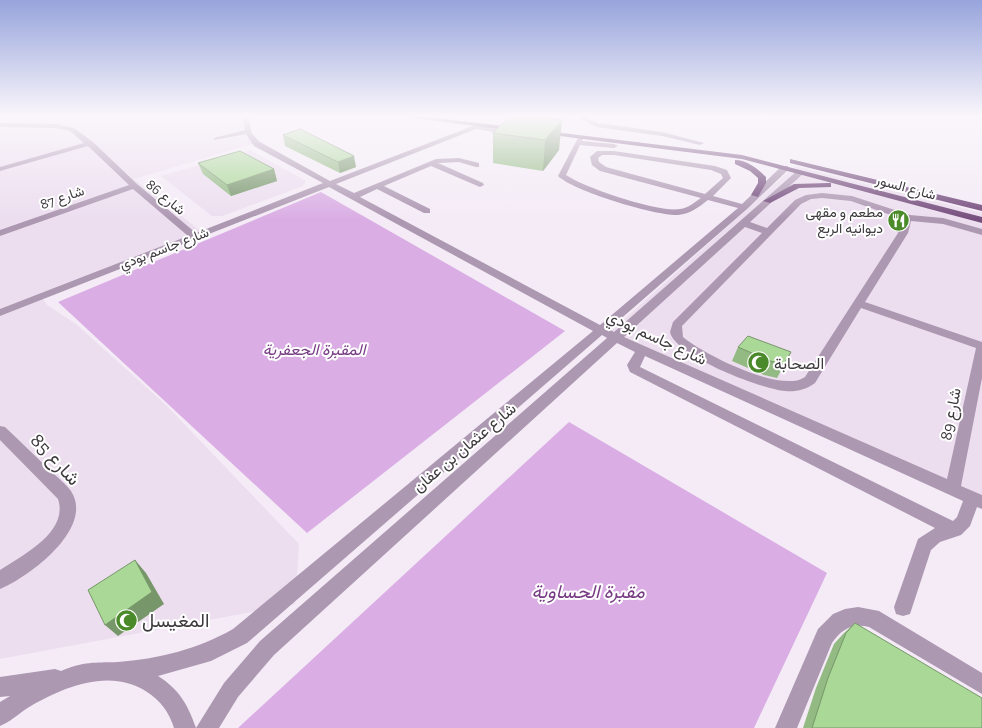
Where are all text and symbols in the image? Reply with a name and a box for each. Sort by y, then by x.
street label: شارع السور [872,171,938,206]
street label: شارع 86 [141,176,189,220]
street label: شارع 87 [38,182,87,215]
place label: مطعم و مقهى ديوانيه الربع [806,204,883,239]
restaurant icon: مطعم و مقهى ديوانيه الربع [887,208,911,232]
street label: شارع جاسم بودي [117,224,212,276]
street label: شارع جاسم بودي [602,306,710,372]
park label: المقبرة الجعفرية [263,340,368,360]
mosque icon: الصحابة [746,351,770,375]
place label: الصحابة [774,354,824,373]
street label: شارع 89 [936,386,967,442]
street label: شارع عثمان بن عفان [409,399,521,498]
street label: شارع 85 [25,429,85,491]
park label: مقبرة الحساوية [531,580,645,603]
mosque icon: المغيسل [114,608,138,632]
place label: المغيسل [142,609,209,632]

